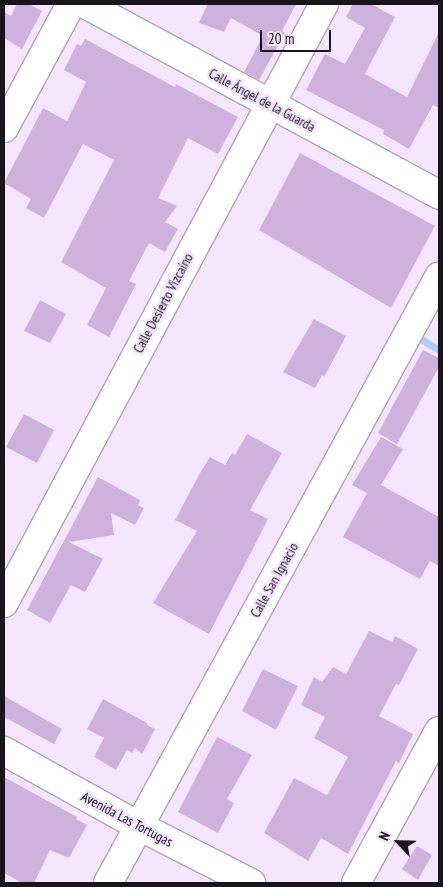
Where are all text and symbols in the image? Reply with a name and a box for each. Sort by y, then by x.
scale bar [263,20,334,52]
text: 20 m [268,29,294,48]
street label: Calle Ángel de la Guarda [206,65,318,135]
street label: Calle Desierto Vizcaíno [130,250,196,356]
street label: Calle San Ignacio [247,540,301,620]
street label: Avenida Las Tortugas [78,788,176,850]
north arrow [373,817,423,867]
text: N [375,829,394,843]

